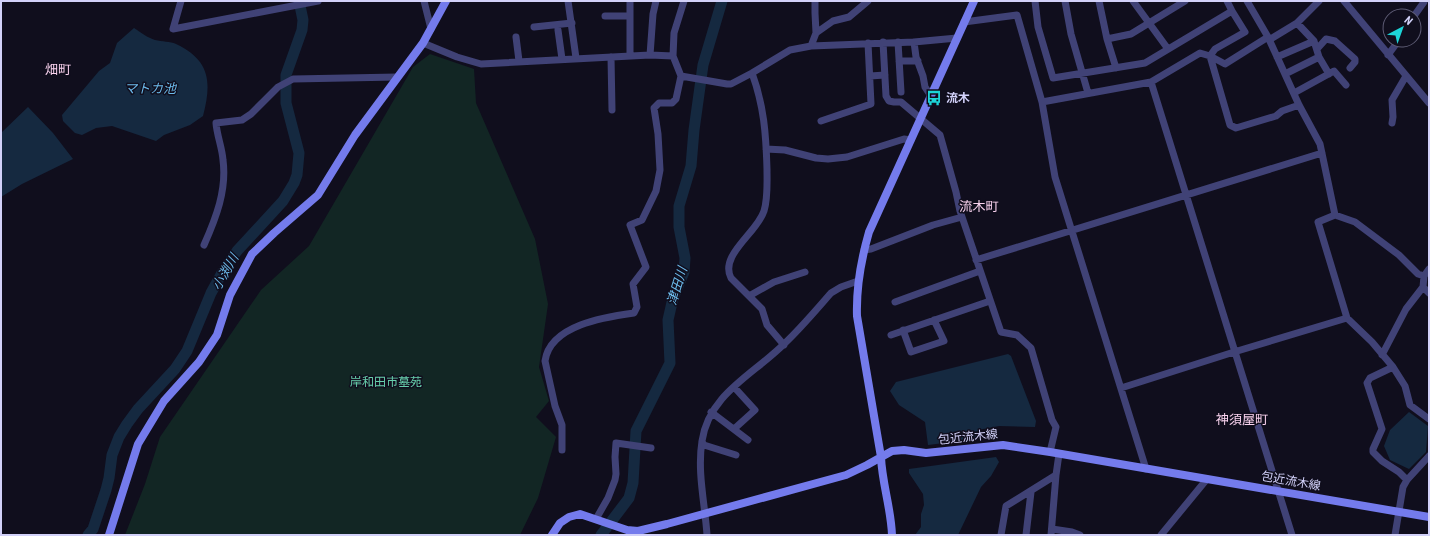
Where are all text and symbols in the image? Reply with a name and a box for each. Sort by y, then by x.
north arrow [1382,8,1422,48]
text: N [1401,14,1415,28]
district label: 畑町 [45,62,71,77]
water label: マトカ池 [124,81,178,96]
bus stop icon: 流木 [925,89,943,107]
place label: 流木 [946,91,970,105]
district label: 流木町 [959,199,999,214]
water label: 小渕川 [209,250,242,293]
water label: 津田川 [664,263,690,307]
park label: 岸和田市墓苑 [350,375,422,389]
district label: 神須屋町 [1216,412,1268,427]
street label: 包近流木線 [937,427,999,447]
street label: 包近流木線 [1260,469,1322,493]

